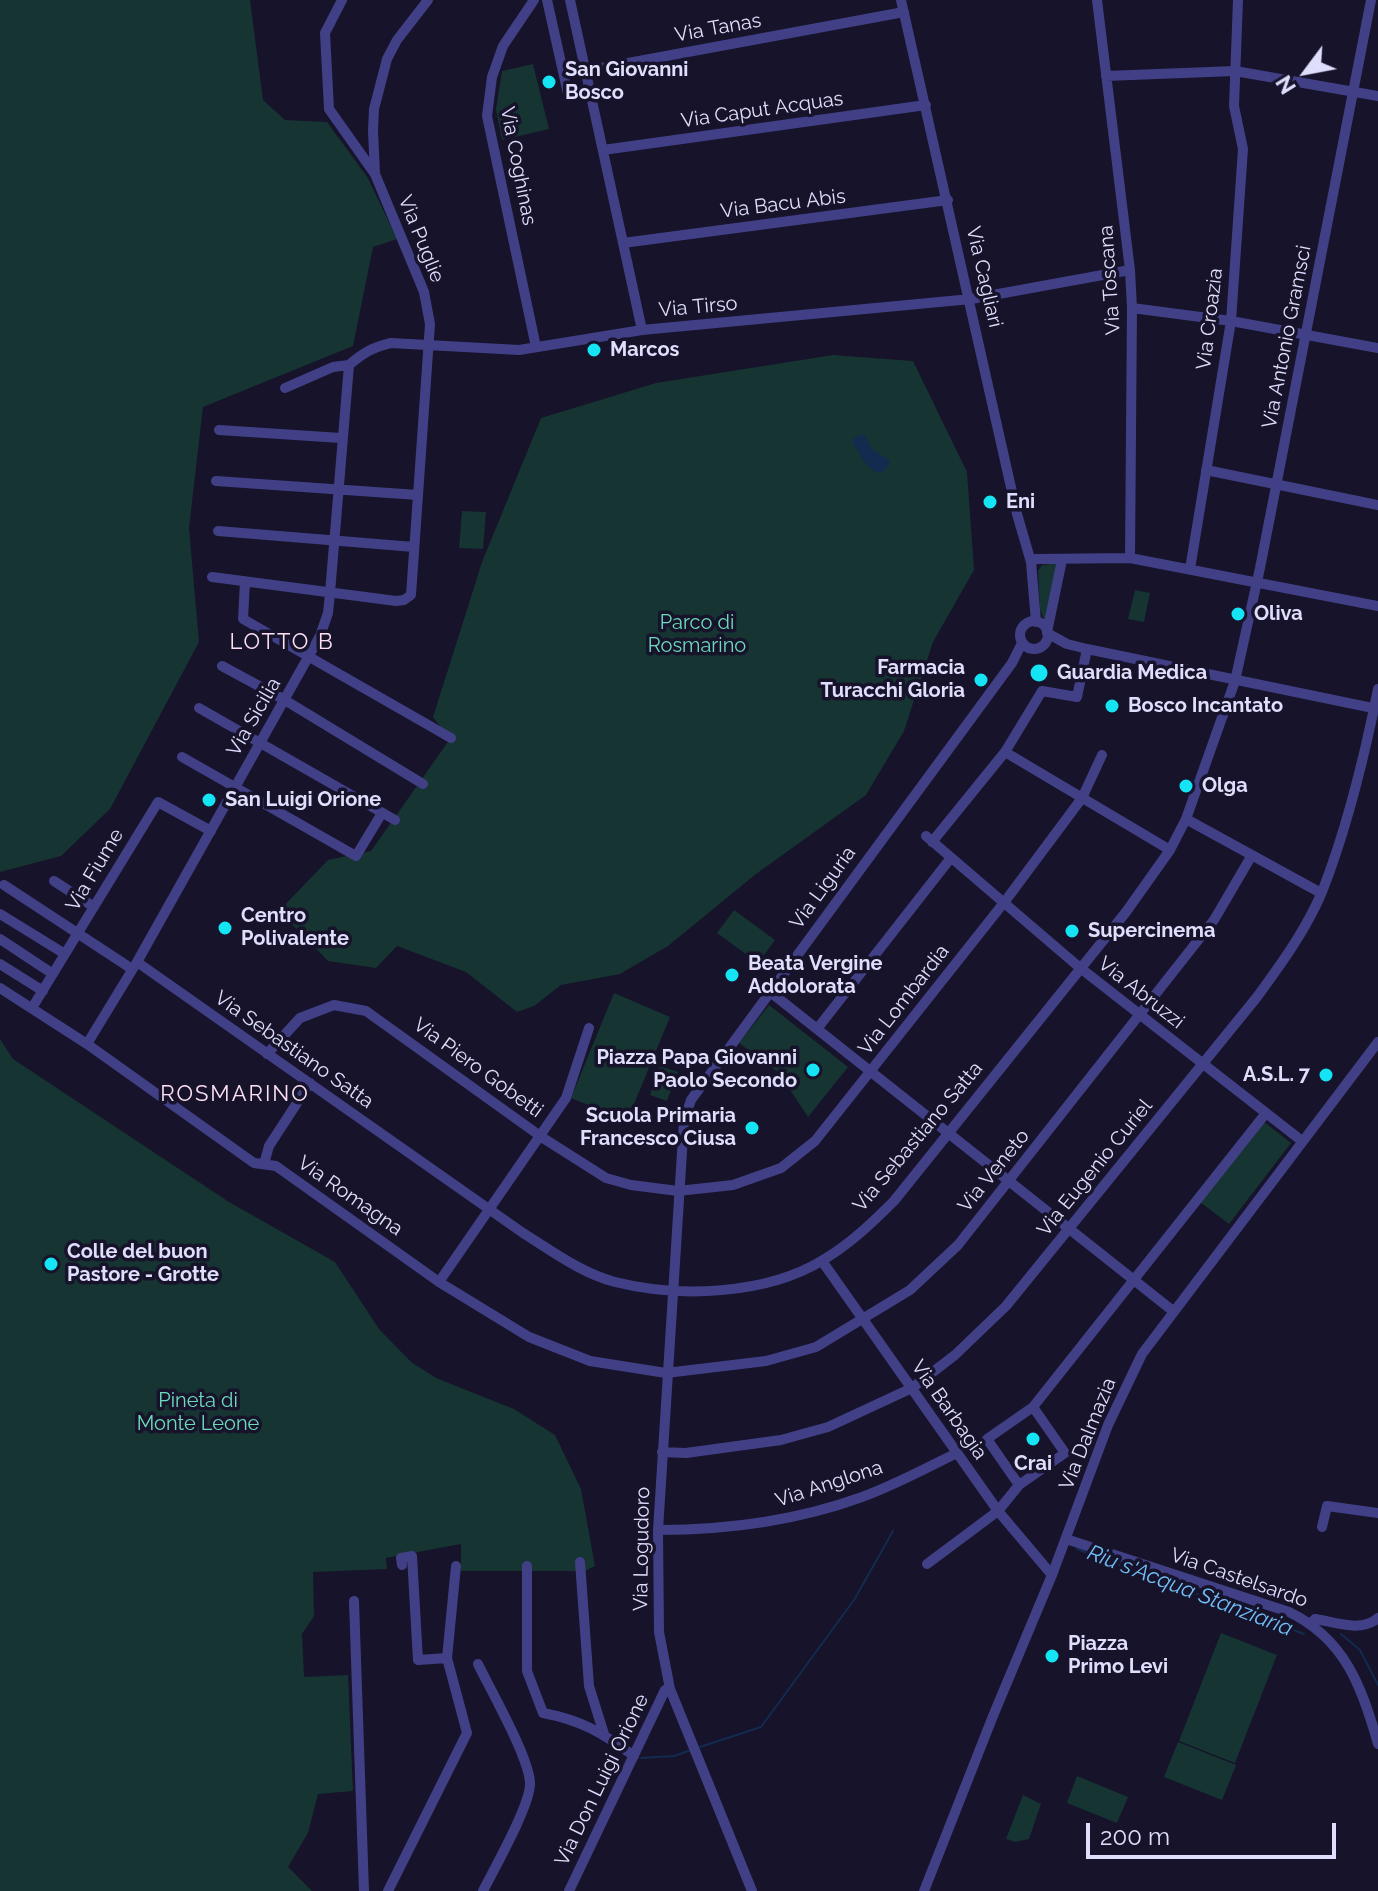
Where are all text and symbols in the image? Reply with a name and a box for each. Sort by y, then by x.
street label: Via Tanas [673,9,763,47]
north arrow [1266,32,1346,112]
place label: San Giovanni Bosco [565,58,688,105]
text: N [1270,71,1301,99]
marker: San Giovanni Bosco [540,73,558,91]
street label: Via Caput Acquas [679,87,845,133]
street label: Via Coghinas [495,105,541,227]
street label: Via Bacu Abis [719,184,847,224]
street label: Via Puglie [393,192,449,286]
street label: Via Cagliari [961,224,1007,330]
street label: Via Toscana [1094,224,1126,336]
street label: Via Antonio Gramsci [1257,243,1317,431]
street label: Via Croazia [1192,267,1228,371]
street label: Via Tirso [658,292,738,322]
place label: Marcos [610,338,679,362]
marker: Marcos [585,341,603,359]
place label: Eni [1006,490,1035,514]
marker: Eni [981,493,999,511]
place label: Oliva [1254,602,1303,626]
marker: Oliva [1229,605,1247,623]
park label: Parco di Rosmarino [648,611,746,658]
district label: LOTTO B [229,629,335,655]
place label: Farmacia Turacchi Gloria [821,656,965,703]
place label: Guardia Medica [1057,661,1207,685]
marker: Guardia Medica [1028,662,1050,684]
marker: Farmacia Turacchi Gloria [972,671,990,689]
street label: Via Sicilia [222,674,286,760]
place label: Bosco Incantato [1128,694,1283,718]
marker: Bosco Incantato [1103,697,1121,715]
place label: Olga [1202,774,1248,798]
marker: Olga [1177,777,1195,795]
place label: San Luigi Orione [225,788,381,812]
marker: San Luigi Orione [200,791,218,809]
street label: Via Fiume [61,824,129,916]
street label: Via Liguria [785,842,861,934]
place label: Centro Polivalente [241,904,349,951]
marker: Centro Polivalente [216,919,234,937]
place label: Supercinema [1088,919,1215,943]
marker: Supercinema [1063,922,1081,940]
street label: Via Lombardia [853,940,955,1060]
place label: Beata Vergine Addolorata [748,952,883,999]
street label: Via Abruzzi [1093,952,1189,1034]
marker: Beata Vergine Addolorata [723,966,741,984]
street label: Via Sebastiano Satta [210,986,378,1114]
street label: Via Piero Gobetti [409,1013,547,1123]
place label: Piazza Papa Giovanni Paolo Secondo [596,1046,797,1093]
street label: Via Sebastiano Satta [848,1057,988,1217]
marker: Piazza Papa Giovanni Paolo Secondo [804,1061,822,1079]
place label: A.S.L. 7 [1243,1063,1310,1087]
marker: A.S.L. 7 [1317,1066,1335,1084]
district label: ROSMARINO [160,1081,310,1107]
street label: Via Eugenio Curiel [1032,1095,1158,1241]
place label: Scuola Primaria Francesco Ciusa [580,1104,736,1151]
marker: Scuola Primaria Francesco Ciusa [743,1119,761,1137]
street label: Via Veneto [953,1125,1035,1217]
street label: Via Romagna [293,1151,407,1241]
place label: Colle del buon Pastore - Grotte [67,1240,219,1287]
marker: Colle del buon Pastore - Grotte [42,1255,60,1273]
street label: Via Barbagia [906,1356,992,1464]
street label: Via Dalmazia [1055,1374,1121,1494]
park label: Pineta di Monte Leone [137,1389,259,1436]
marker: Crai [1024,1430,1042,1448]
place label: Crai [1014,1452,1052,1476]
street label: Via Anglona [772,1455,886,1513]
street label: Via Logudoro [629,1487,655,1611]
water label: Riu s'Acqua Stanziaria [1084,1540,1296,1642]
street label: Via Castelsardo [1167,1543,1311,1613]
place label: Piazza Primo Levi [1068,1632,1168,1679]
marker: Piazza Primo Levi [1043,1647,1061,1665]
street label: Via Don Luigi Orione [550,1690,654,1870]
scale bar [1090,1807,1340,1857]
text: 200 m [1100,1822,1170,1851]

